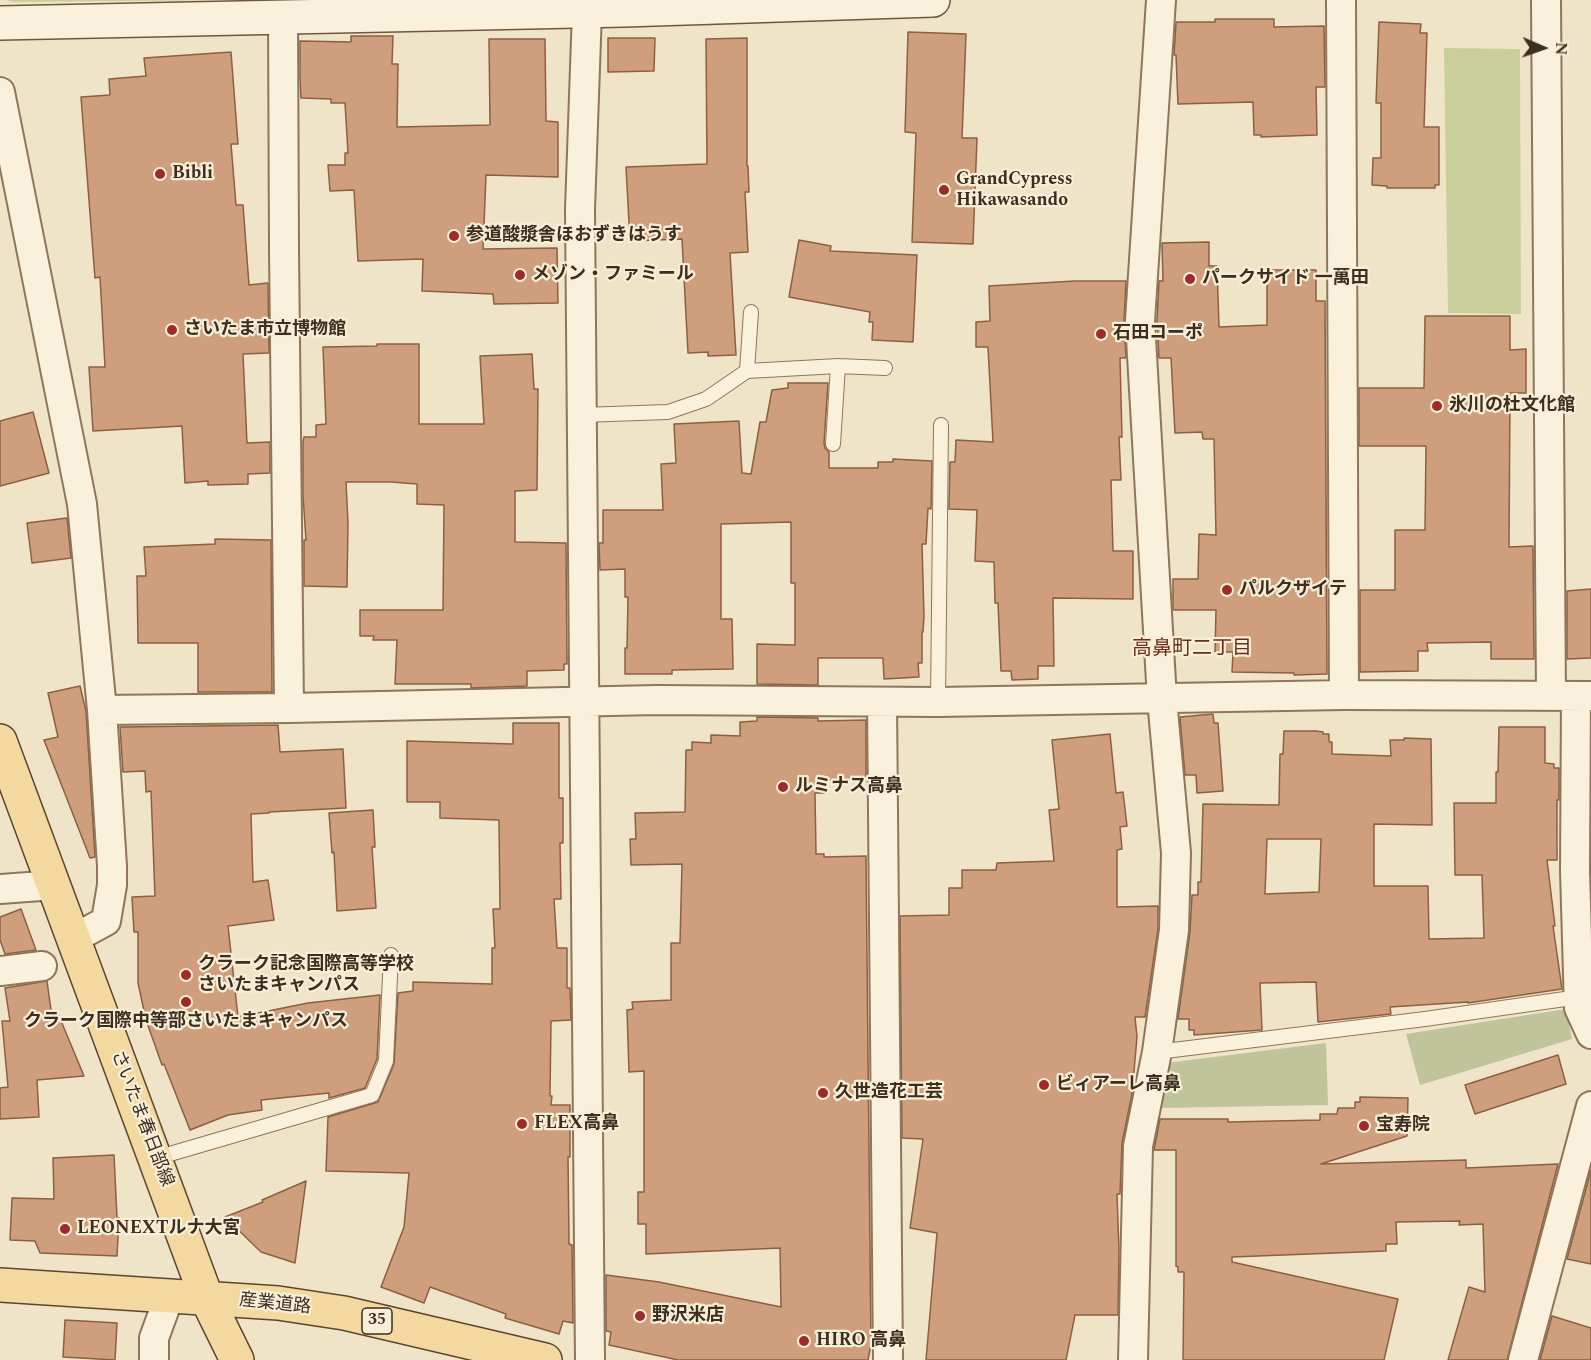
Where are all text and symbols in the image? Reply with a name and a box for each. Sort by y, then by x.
north arrow [1513,18,1573,78]
text: N [1549,42,1573,56]
place label: Bibli [172,163,213,185]
marker: Bibli [153,167,167,181]
place label: GrandCypress Hikawasando [956,169,1073,212]
marker: GrandCypress Hikawasando [937,183,951,197]
place label: 参道酸漿舎ほおずきはうす [466,225,682,247]
marker: 参道酸漿舎ほおずきはうす [447,229,461,243]
place label: メゾン・ファミール [532,264,694,286]
marker: メゾン・ファミール [513,268,527,282]
place label: パークサイド 一萬田 [1202,268,1368,290]
marker: パークサイド 一萬田 [1183,272,1197,286]
place label: さいたま市立博物館 [184,319,346,341]
marker: さいたま市立博物館 [165,323,179,337]
place label: 石田コーポ [1113,323,1203,345]
marker: 石田コーポ [1094,327,1108,341]
place label: 氷川の杜文化館 [1449,395,1575,417]
marker: 氷川の杜文化館 [1430,399,1444,413]
place label: パルクザイテ [1239,579,1347,601]
marker: パルクザイテ [1220,583,1234,597]
district label: 高鼻町二丁目 [1132,638,1252,662]
place label: ルミナス高鼻 [795,776,903,798]
marker: ルミナス高鼻 [776,780,790,794]
place label: クラーク記念国際高等学校 さいたまキャンパス [198,954,414,996]
marker: クラーク記念国際高等学校 さいたまキャンパス [179,968,193,982]
marker: クラーク国際中等部さいたまキャンパス [179,995,193,1009]
place label: クラーク国際中等部さいたまキャンパス [24,1011,348,1033]
street label: さいたま春日部線 [105,1048,177,1190]
place label: ビィアーレ高鼻 [1056,1074,1181,1096]
marker: ビィアーレ高鼻 [1037,1078,1051,1092]
place label: 久世造花工芸 [835,1082,943,1104]
marker: 久世造花工芸 [816,1086,830,1100]
place label: FLEX高鼻 [534,1113,619,1135]
place label: 宝寿院 [1376,1115,1430,1137]
marker: FLEX高鼻 [515,1117,529,1131]
marker: 宝寿院 [1357,1119,1371,1133]
place label: LEONEXTルナ大宮 [77,1218,240,1240]
marker: LEONEXTルナ大宮 [58,1222,72,1236]
street label: 産業道路 [238,1290,312,1320]
place label: 野沢米店 [652,1305,724,1327]
road number: 35 [362,1308,392,1334]
marker: 野沢米店 [633,1309,647,1323]
place label: HIRO 高鼻 [816,1330,906,1352]
marker: HIRO 高鼻 [797,1334,811,1348]

